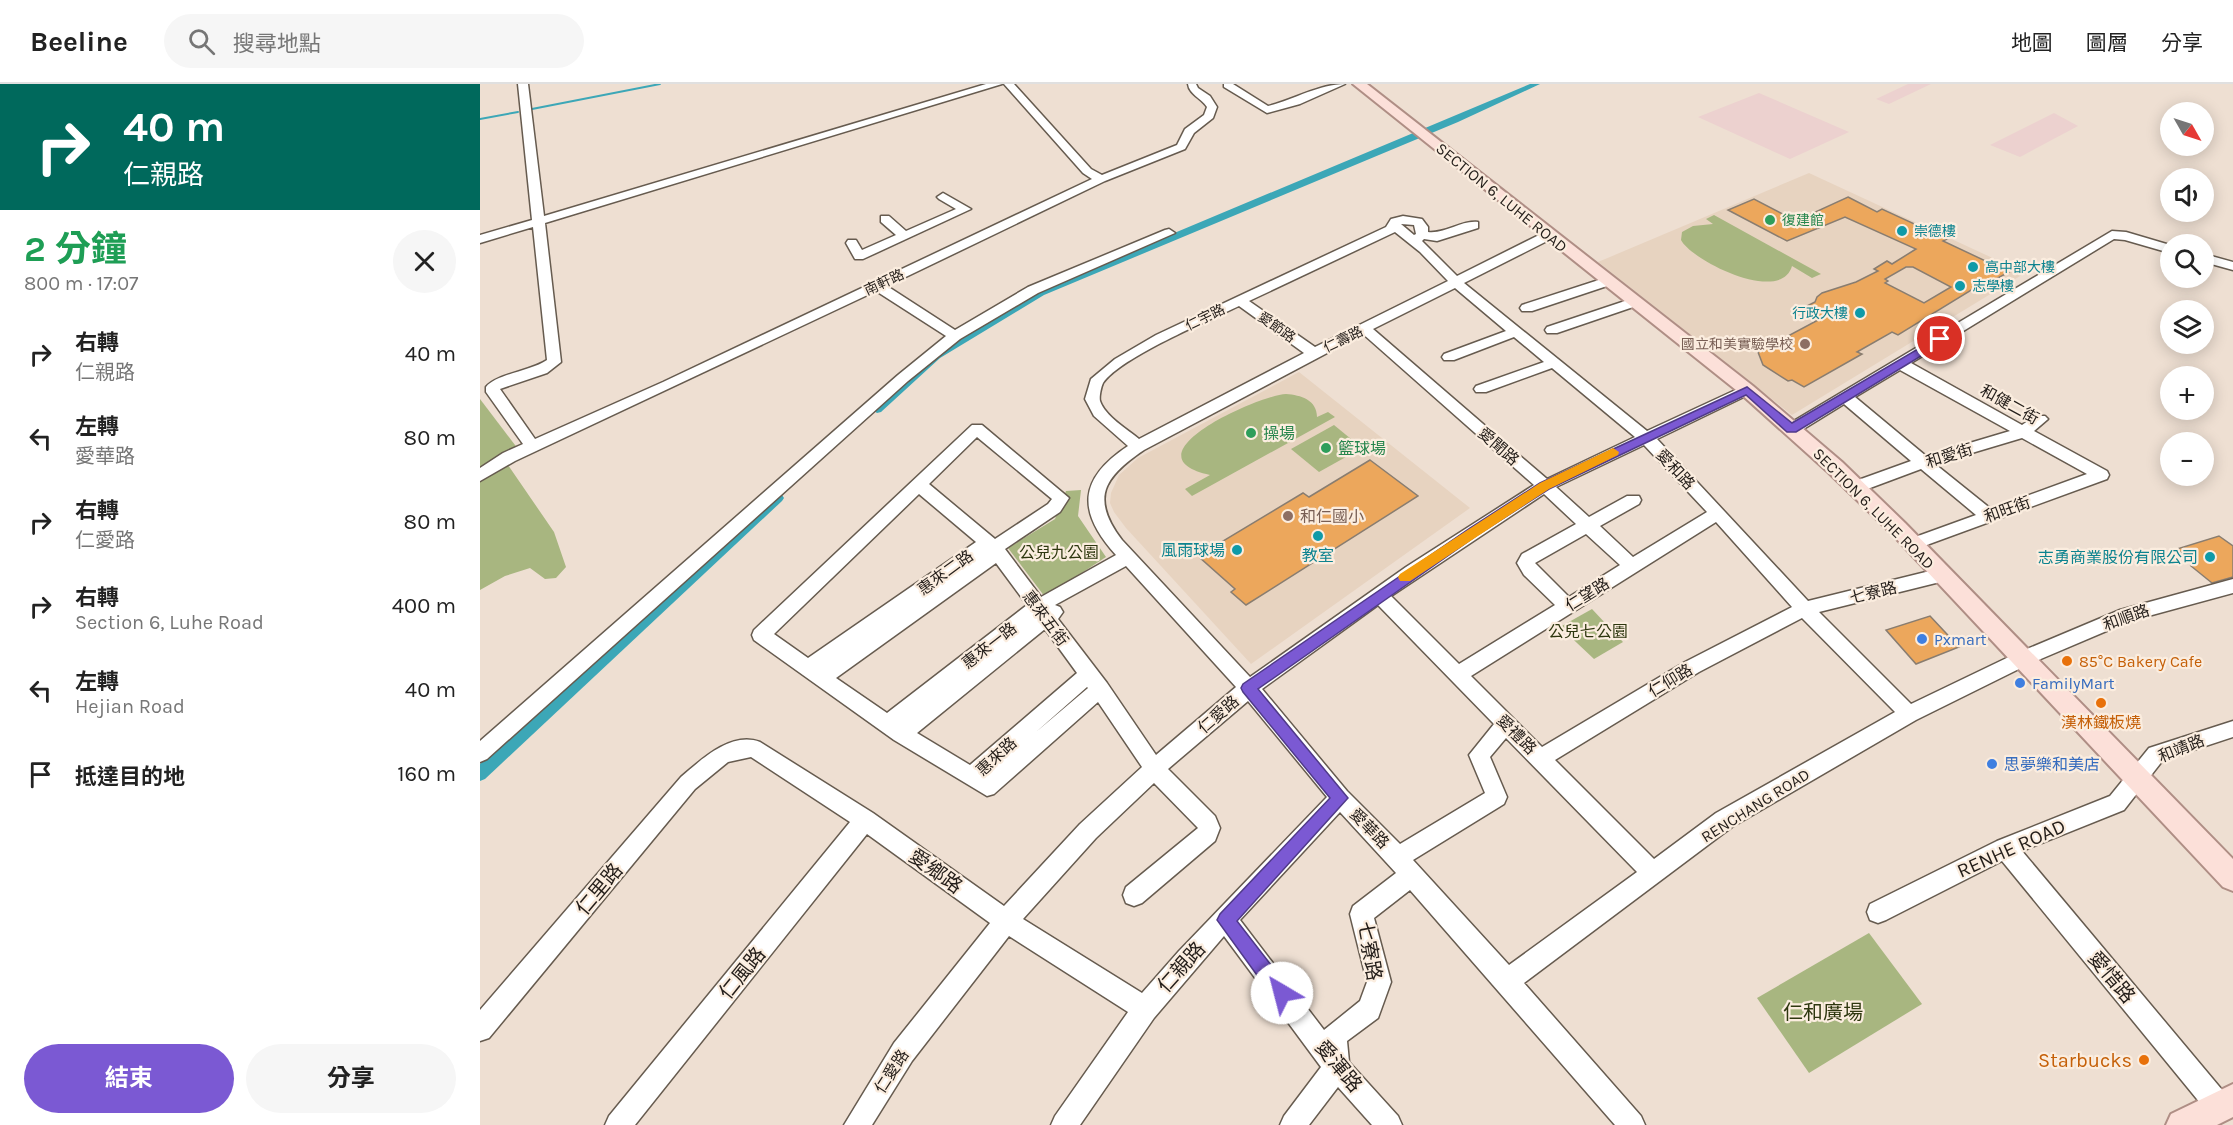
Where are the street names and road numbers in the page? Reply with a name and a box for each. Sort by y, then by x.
street label: SECTION 6, LUHE ROAD [1432,139,1571,256]
street label: 南軒路 [862,266,907,299]
street label: 仁宇路 [1183,301,1228,334]
street label: 愛節路 [1255,308,1299,346]
street label: 仁壽路 [1321,323,1366,356]
street label: 和健二街 [1977,381,2042,428]
street label: 愛聞路 [1474,423,1523,469]
street label: 和愛街 [1923,439,1975,472]
street label: SECTION 6, LUHE ROAD [1809,444,1938,573]
street label: 愛和路 [1652,445,1699,493]
street label: 和旺街 [1981,492,2033,527]
street label: 惠來二路 [914,546,977,599]
street label: 仁望路 [1562,574,1613,615]
street label: 七寮路 [1848,577,1899,608]
street label: 惠來五街 [1019,587,1072,650]
street label: 和順路 [2100,600,2152,635]
street label: 惠來一路 [958,618,1020,673]
street label: 仁仰路 [1645,660,1696,701]
street label: 仁愛路 [1194,691,1243,737]
street label: 愛禮路 [1493,711,1540,758]
street label: 和靖路 [2155,731,2207,766]
street label: 惠來路 [972,733,1020,780]
street label: RENCHANG ROAD [1697,764,1813,846]
street label: 愛華路 [1346,804,1393,852]
street label: RENHE ROAD [1953,814,2069,883]
street label: 愛鄉路 [905,844,967,898]
street label: 仁里路 [571,859,627,920]
street label: 七寮路 [1353,920,1386,983]
street label: 仁親路 [1153,937,1210,997]
street label: 仁風路 [715,943,770,1004]
street label: 愛惜路 [2084,947,2140,1008]
street label: 愛渾路 [1311,1036,1367,1097]
street label: 仁愛路 [870,1046,912,1097]

